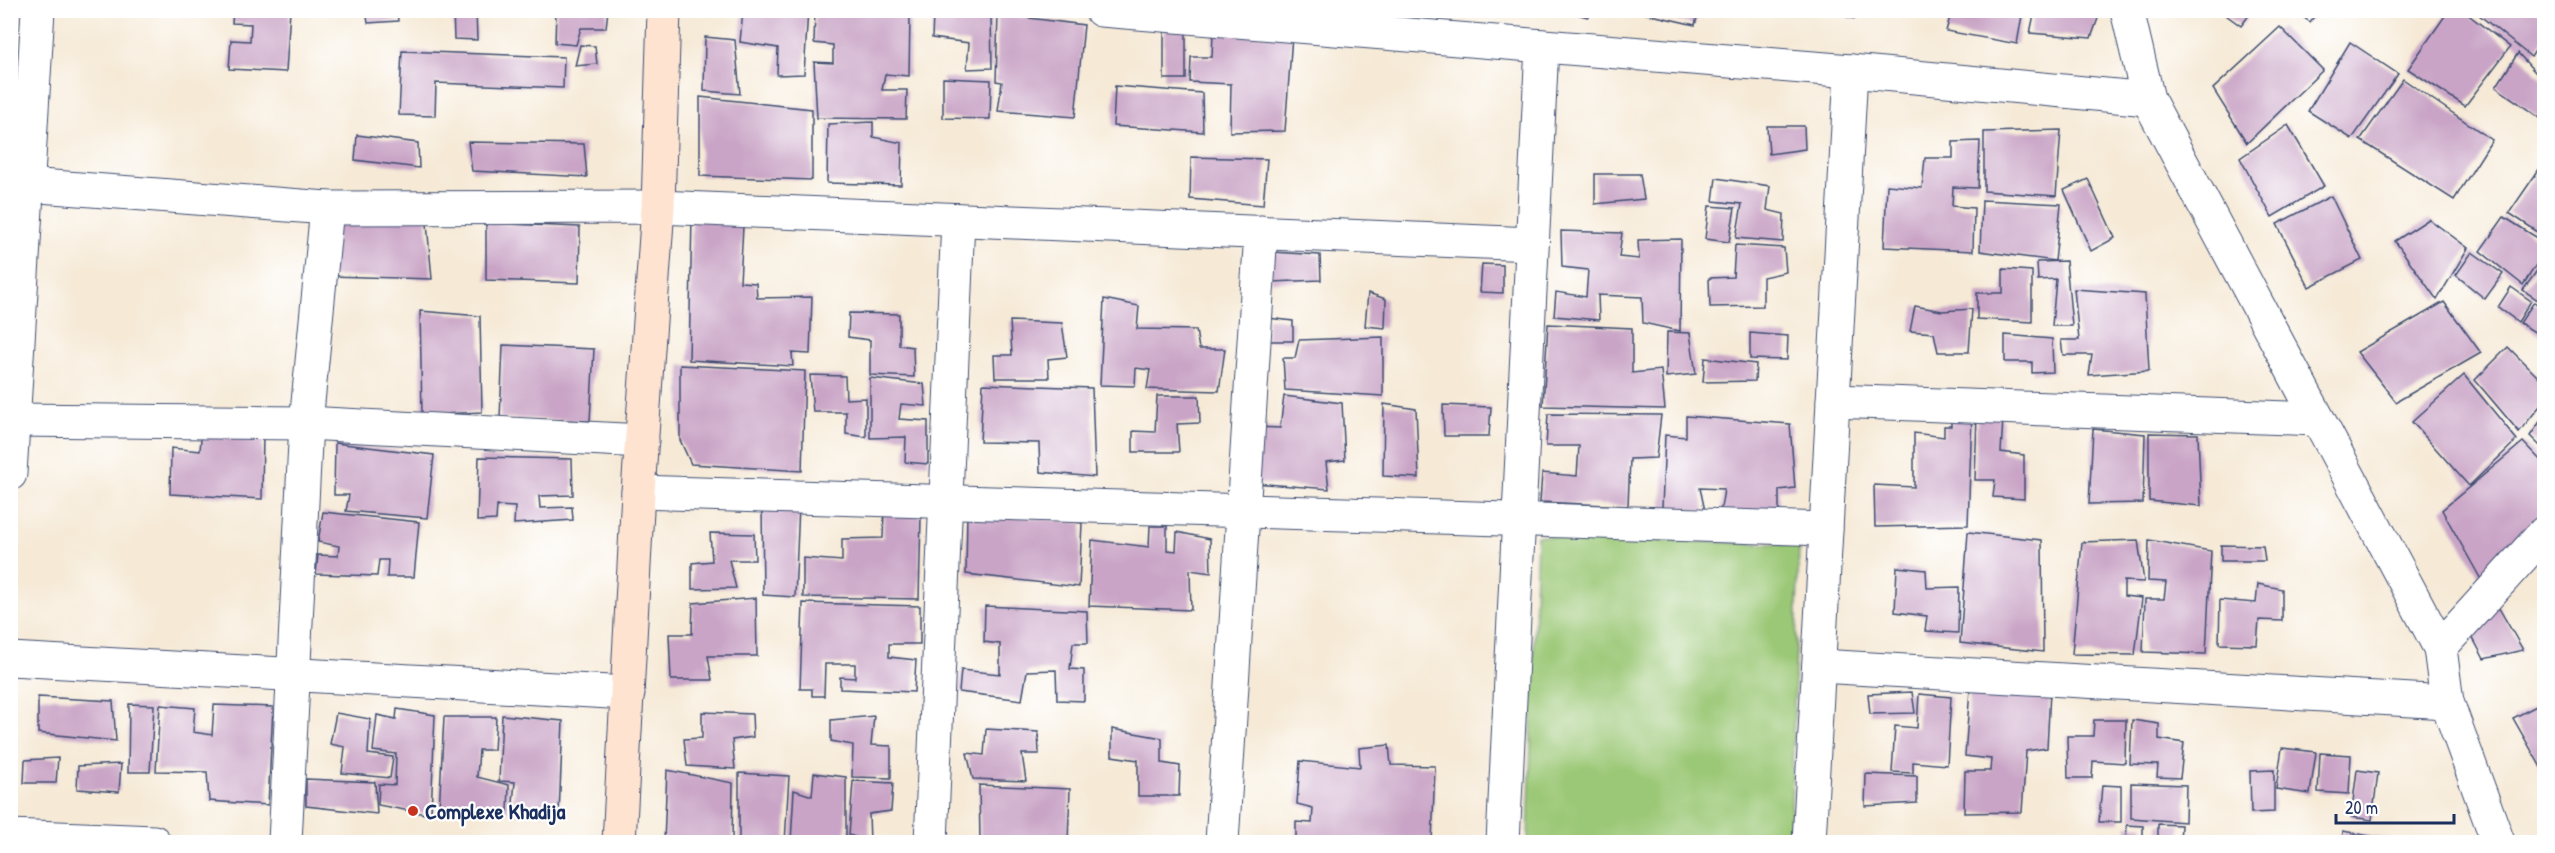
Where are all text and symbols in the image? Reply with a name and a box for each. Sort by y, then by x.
scale bar [2336,787,2454,825]
text: 20 m [2345,795,2378,820]
place label: Complexe Khadija [425,796,566,827]
marker: Complexe Khadija [406,804,420,818]

